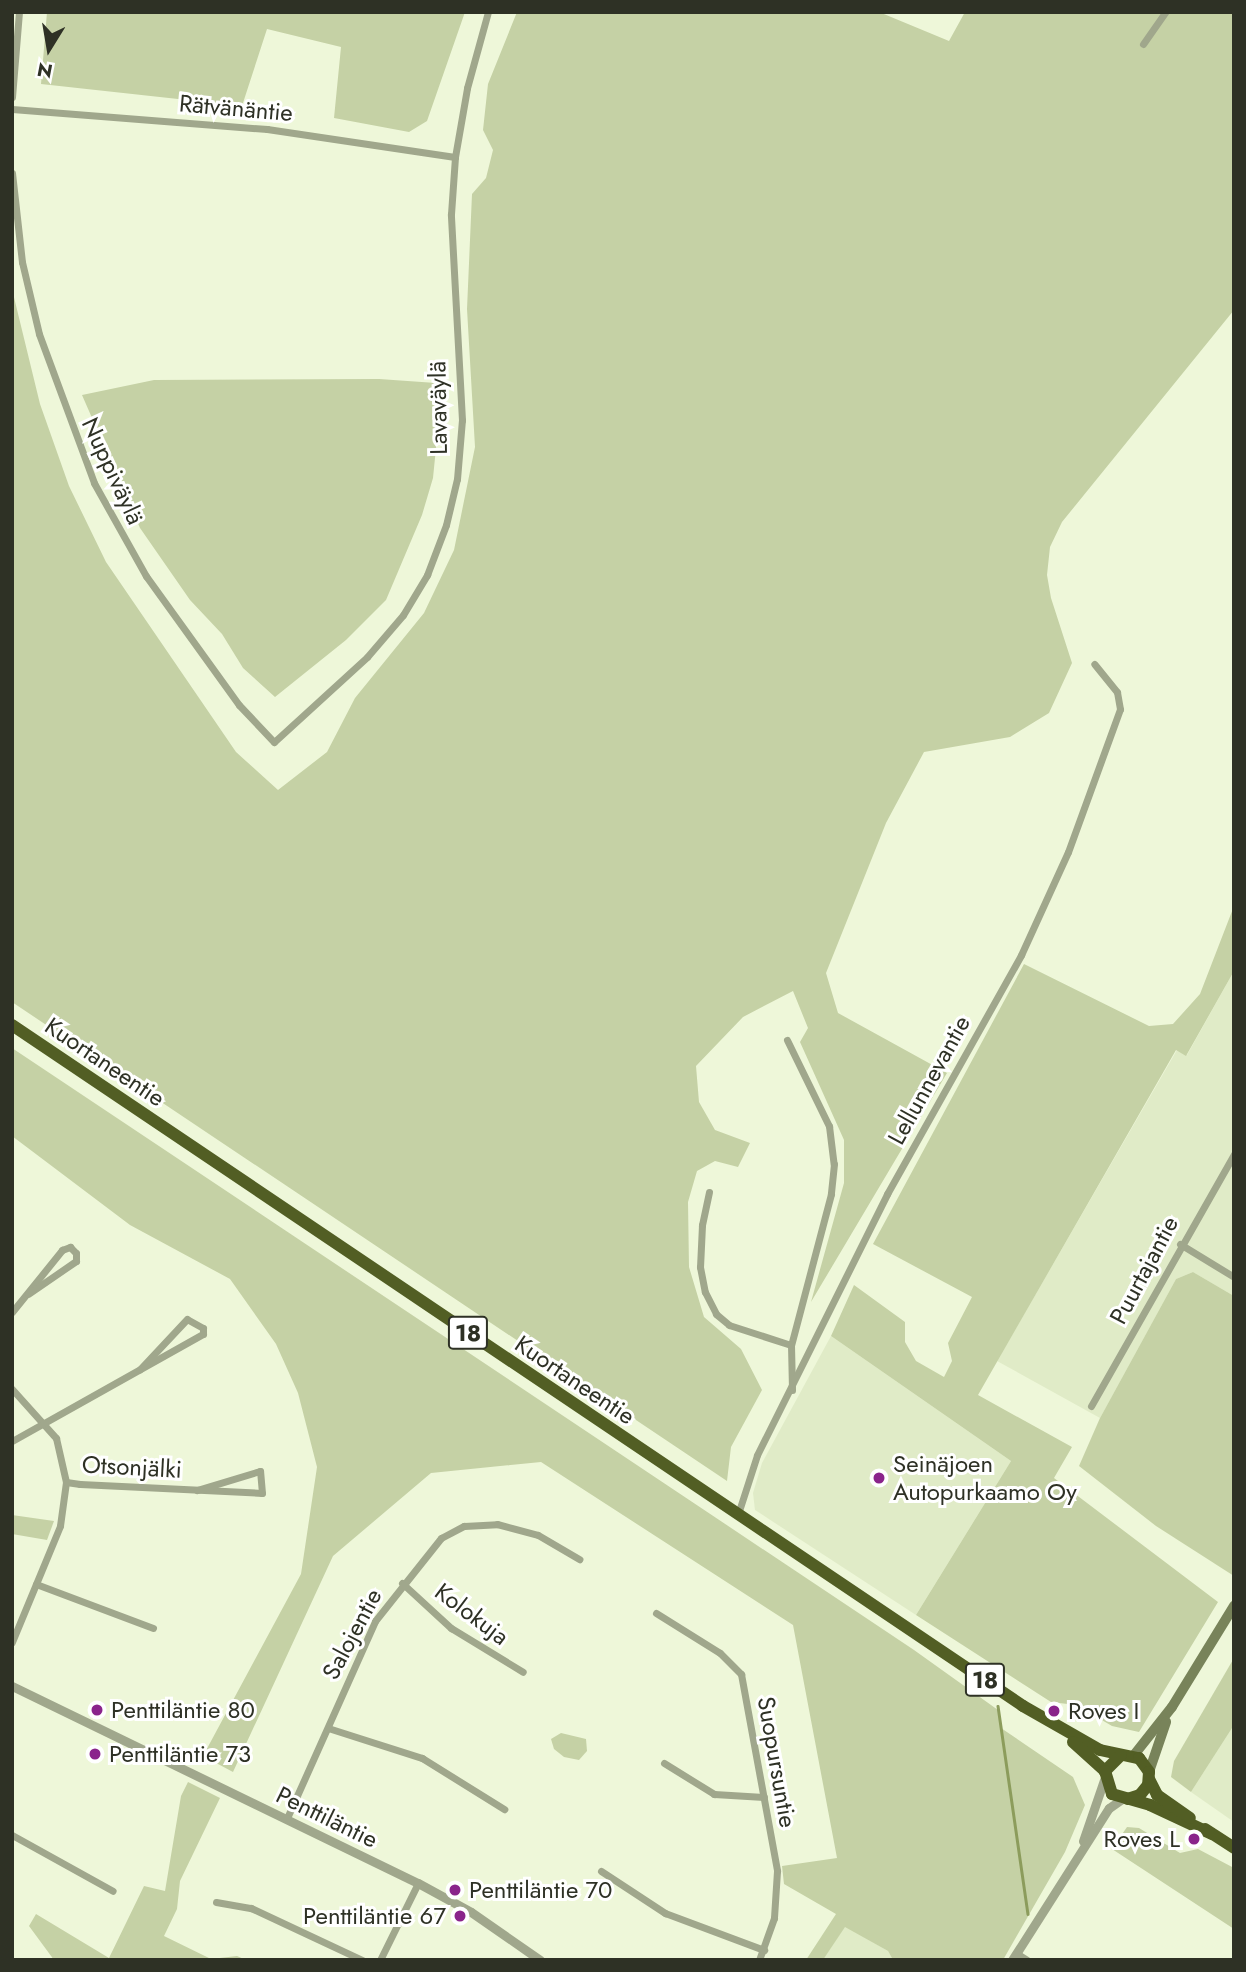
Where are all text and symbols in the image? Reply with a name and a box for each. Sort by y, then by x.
north arrow [14,14,84,84]
text: N [35,55,55,85]
street label: Rätvänäntie [178,89,294,127]
street label: Lavaväylä [423,361,453,455]
street label: Nuppiväylä [76,413,150,529]
street label: Lellunnevantie [882,1010,976,1150]
street label: Kuortaneentie [40,1011,170,1113]
street label: Puurtajantie [1104,1211,1184,1329]
road number: 18 [447,1314,489,1352]
street label: Kuortaneentie [510,1329,640,1431]
street label: Otsonjälki [81,1450,183,1484]
place label: Seinäjoen Autopurkaamo Oy [893,1450,1077,1506]
marker: Seinäjoen Autopurkaamo Oy [871,1470,887,1486]
street label: Kolokuja [429,1577,515,1651]
street label: Salojentie [316,1584,388,1684]
road number: 18 [964,1660,1006,1700]
street label: Suopursuntie [751,1694,803,1830]
place label: Penttiläntie 80 [111,1696,255,1724]
place label: Roves I [1068,1697,1139,1725]
marker: Penttiläntie 80 [89,1702,105,1718]
marker: Roves I [1046,1703,1062,1719]
place label: Penttiläntie 73 [109,1740,251,1768]
marker: Penttiläntie 73 [87,1746,103,1762]
street label: Penttiläntie [272,1780,382,1854]
place label: Roves L [1104,1825,1180,1853]
marker: Roves L [1186,1831,1202,1847]
place label: Penttiläntie 70 [469,1876,612,1904]
marker: Penttiläntie 70 [447,1882,463,1898]
place label: Penttiläntie 67 [303,1902,446,1930]
marker: Penttiläntie 67 [452,1908,468,1924]

